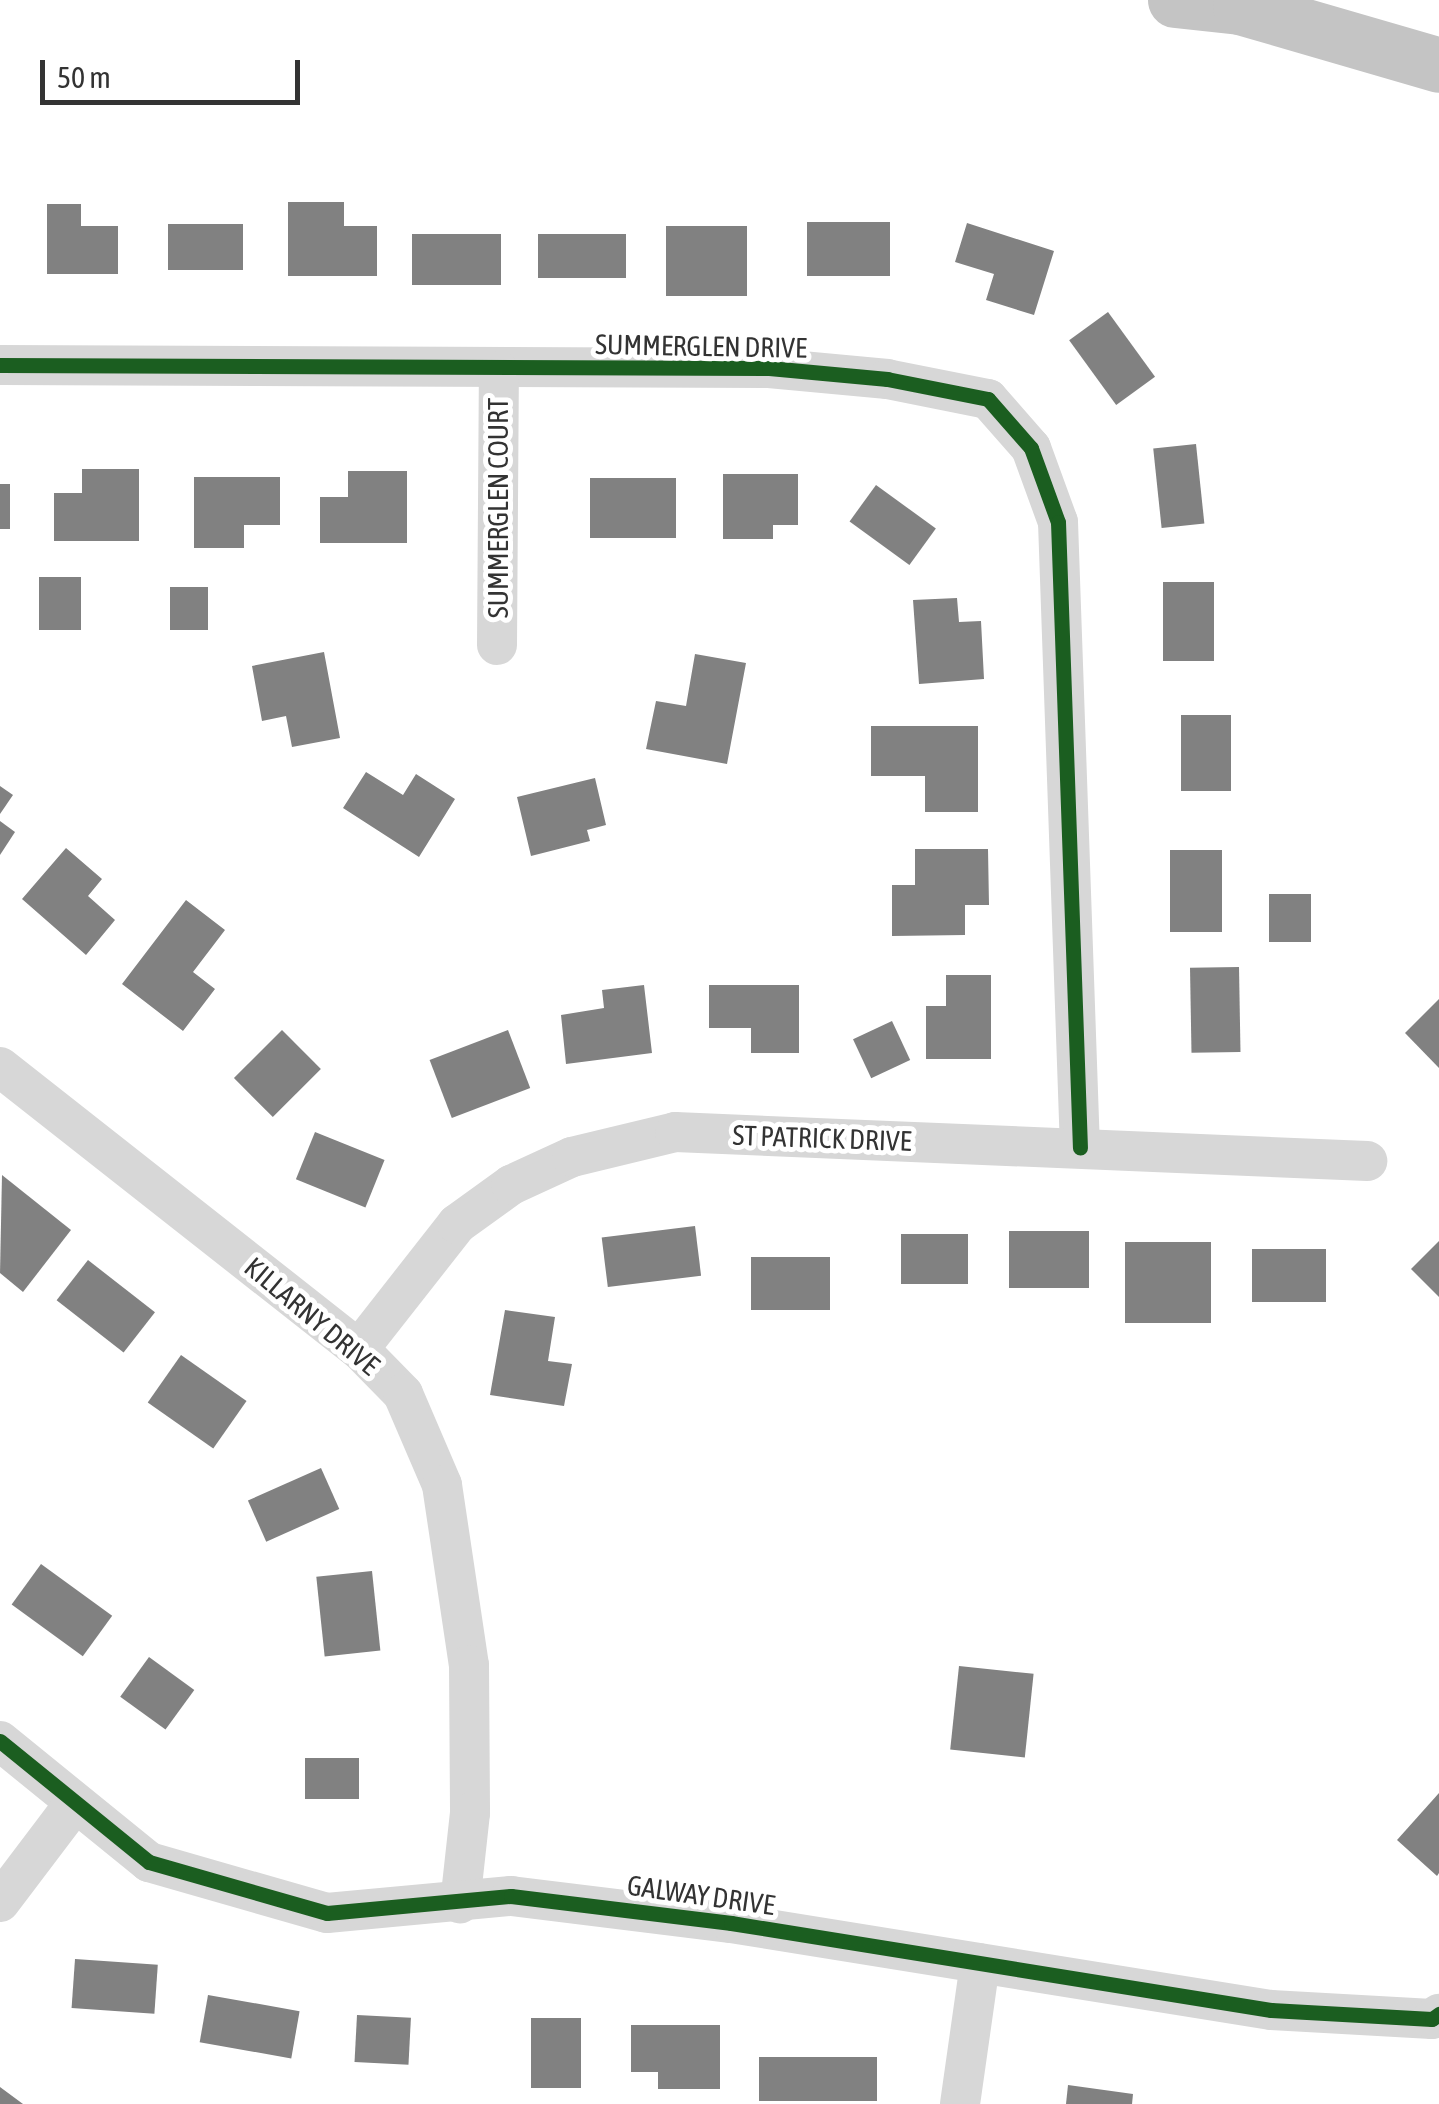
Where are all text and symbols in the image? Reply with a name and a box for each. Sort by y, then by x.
scale bar [45,40,305,102]
text: 50 m [57,60,111,94]
street label: SUMMERGLEN DRIVE [595,327,807,365]
street label: SUMMERGLEN COURT [481,398,515,618]
street label: ST PATRICK DRIVE [732,1118,912,1158]
street label: KILLARNY DRIVE [238,1250,386,1382]
street label: GALWAY DRIVE [625,1868,777,1922]

